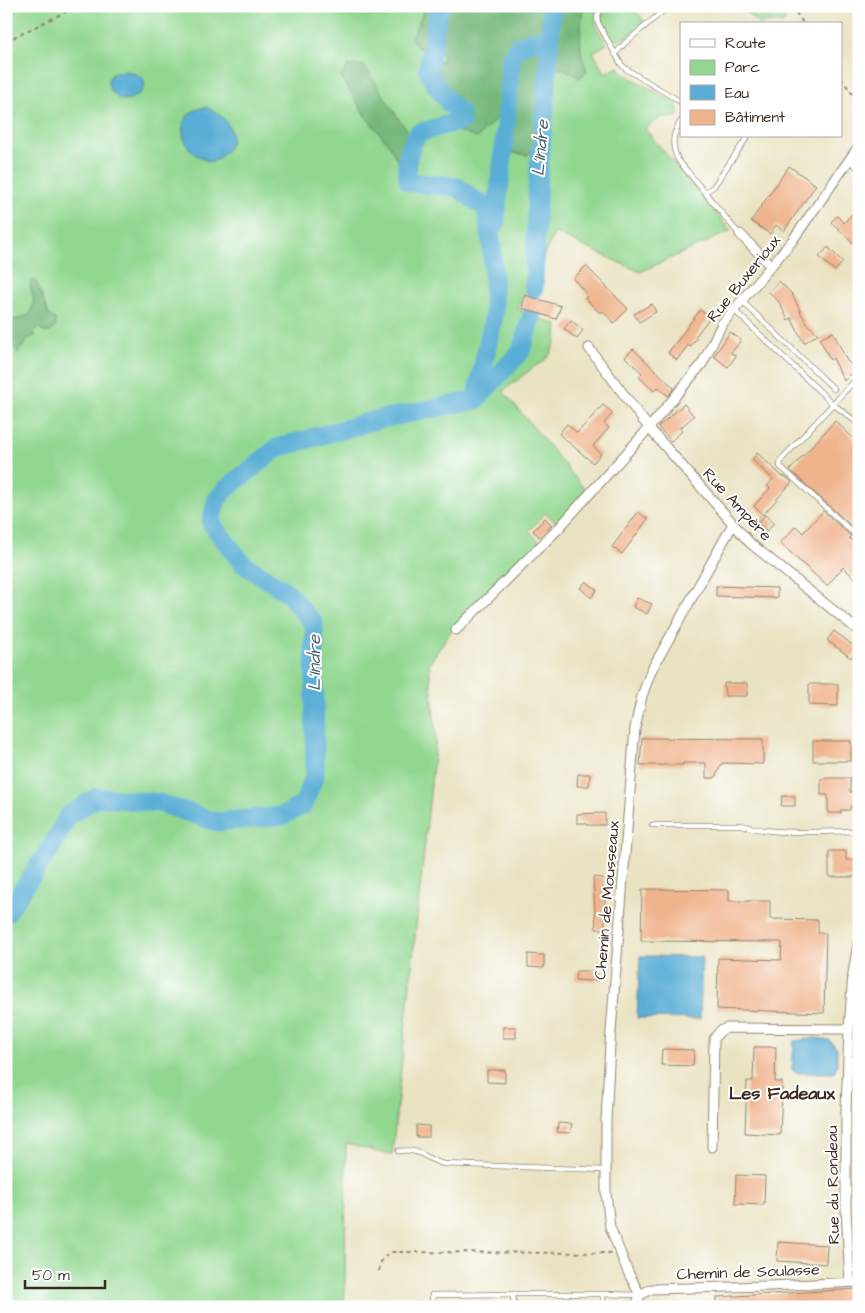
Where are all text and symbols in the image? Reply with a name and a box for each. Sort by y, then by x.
legend [680,22,842,138]
text: Route [725,33,766,54]
text: Parc [725,57,760,78]
text: Eau [725,83,750,104]
text: Bâtiment [725,107,785,128]
water label: L'Indre [526,118,556,177]
street label: Rue Buxerioux [702,230,786,327]
street label: Rue Ampère [698,463,777,546]
water label: L'Indre [302,634,327,691]
street label: Chemin de Mousseaux [589,819,625,980]
district label: Les Fadeaux [729,1081,835,1106]
street label: Rue du Rondeau [821,1125,845,1245]
scale bar [25,1258,105,1290]
street label: Chemin de Soulasse [676,1258,820,1285]
text: 50 m [32,1265,70,1286]

